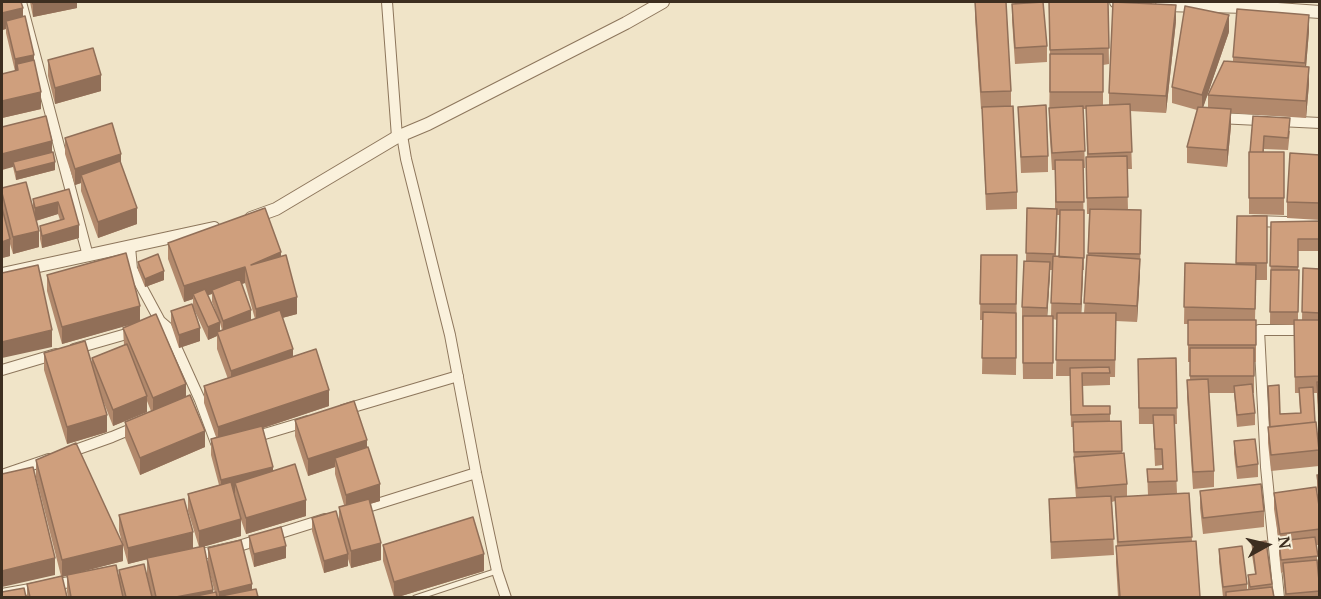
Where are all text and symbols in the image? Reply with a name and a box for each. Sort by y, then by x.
north arrow [1237,515,1297,575]
text: N [1273,535,1297,550]

